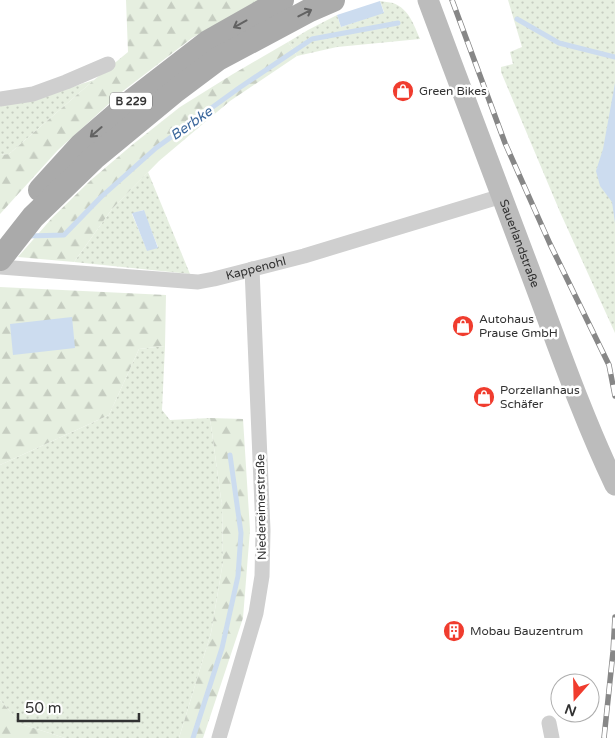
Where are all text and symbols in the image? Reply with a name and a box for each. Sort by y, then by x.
one-way arrow [297,8,312,17]
one-way arrow [232,19,247,29]
shop icon: Green Bikes [391,79,415,103]
place label: Green Bikes [419,84,487,98]
road number: B 229 [110,92,152,110]
water label: Berbke [167,102,216,144]
one-way arrow [90,126,103,137]
street label: Sauerlandstraße [497,197,543,290]
street label: Kappenohl [224,254,287,283]
place label: Autohaus Prause GmbH [479,312,558,340]
shop icon: Autohaus Prause GmbH [451,314,475,338]
place label: Porzellanhaus Schäfer [500,383,580,411]
shop icon: Porzellanhaus Schäfer [472,385,496,409]
street label: Niedereimerstraße [253,454,269,560]
building icon: Mobau Bauzentrum [442,619,466,643]
place label: Mobau Bauzentrum [470,624,583,638]
north arrow [550,673,600,723]
scale bar [18,690,139,722]
text: 50 m [25,699,62,717]
text: N [563,700,579,720]

